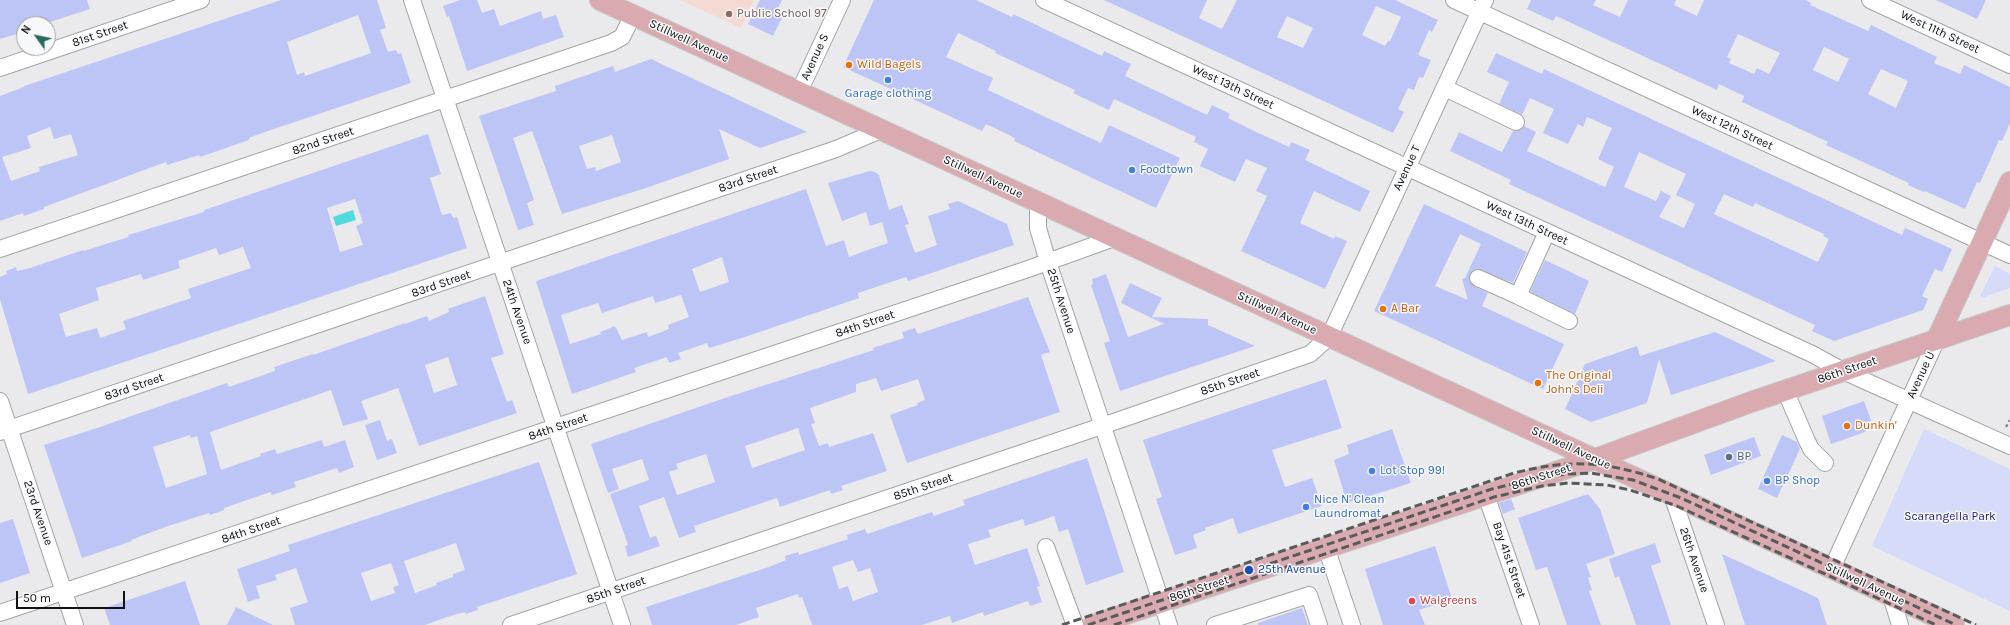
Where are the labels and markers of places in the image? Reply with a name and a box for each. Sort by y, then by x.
place label: Public School 97 [737,7,827,21]
marker: Public School 97 [724,9,734,19]
place label: Wild Bagels [857,58,921,72]
marker: Wild Bagels [844,60,854,70]
marker: Garage clothing [883,75,893,85]
place label: Garage clothing [845,87,931,101]
place label: Foodtown [1140,163,1193,177]
marker: Foodtown [1127,165,1137,175]
place label: A Bar [1391,302,1419,316]
marker: A Bar [1378,304,1388,314]
place label: The Original John's Deli [1546,369,1611,397]
marker: The Original John's Deli [1533,378,1543,388]
place label: Dunkin' [1855,419,1897,433]
marker: Dunkin' [1842,421,1852,431]
place label: BP [1737,450,1751,464]
marker: BP [1724,452,1734,462]
place label: Lot Stop 99! [1380,464,1445,478]
marker: Lot Stop 99! [1367,466,1377,476]
place label: BP Shop [1775,474,1820,488]
marker: BP Shop [1762,476,1772,486]
place label: Nice N' Clean Laundromat [1314,493,1384,521]
marker: Nice N' Clean Laundromat [1301,502,1311,512]
place label: 25th Avenue [1258,563,1326,577]
marker: 25th Avenue [1243,564,1255,576]
place label: Walgreens [1420,594,1477,608]
marker: Walgreens [1407,596,1417,606]

